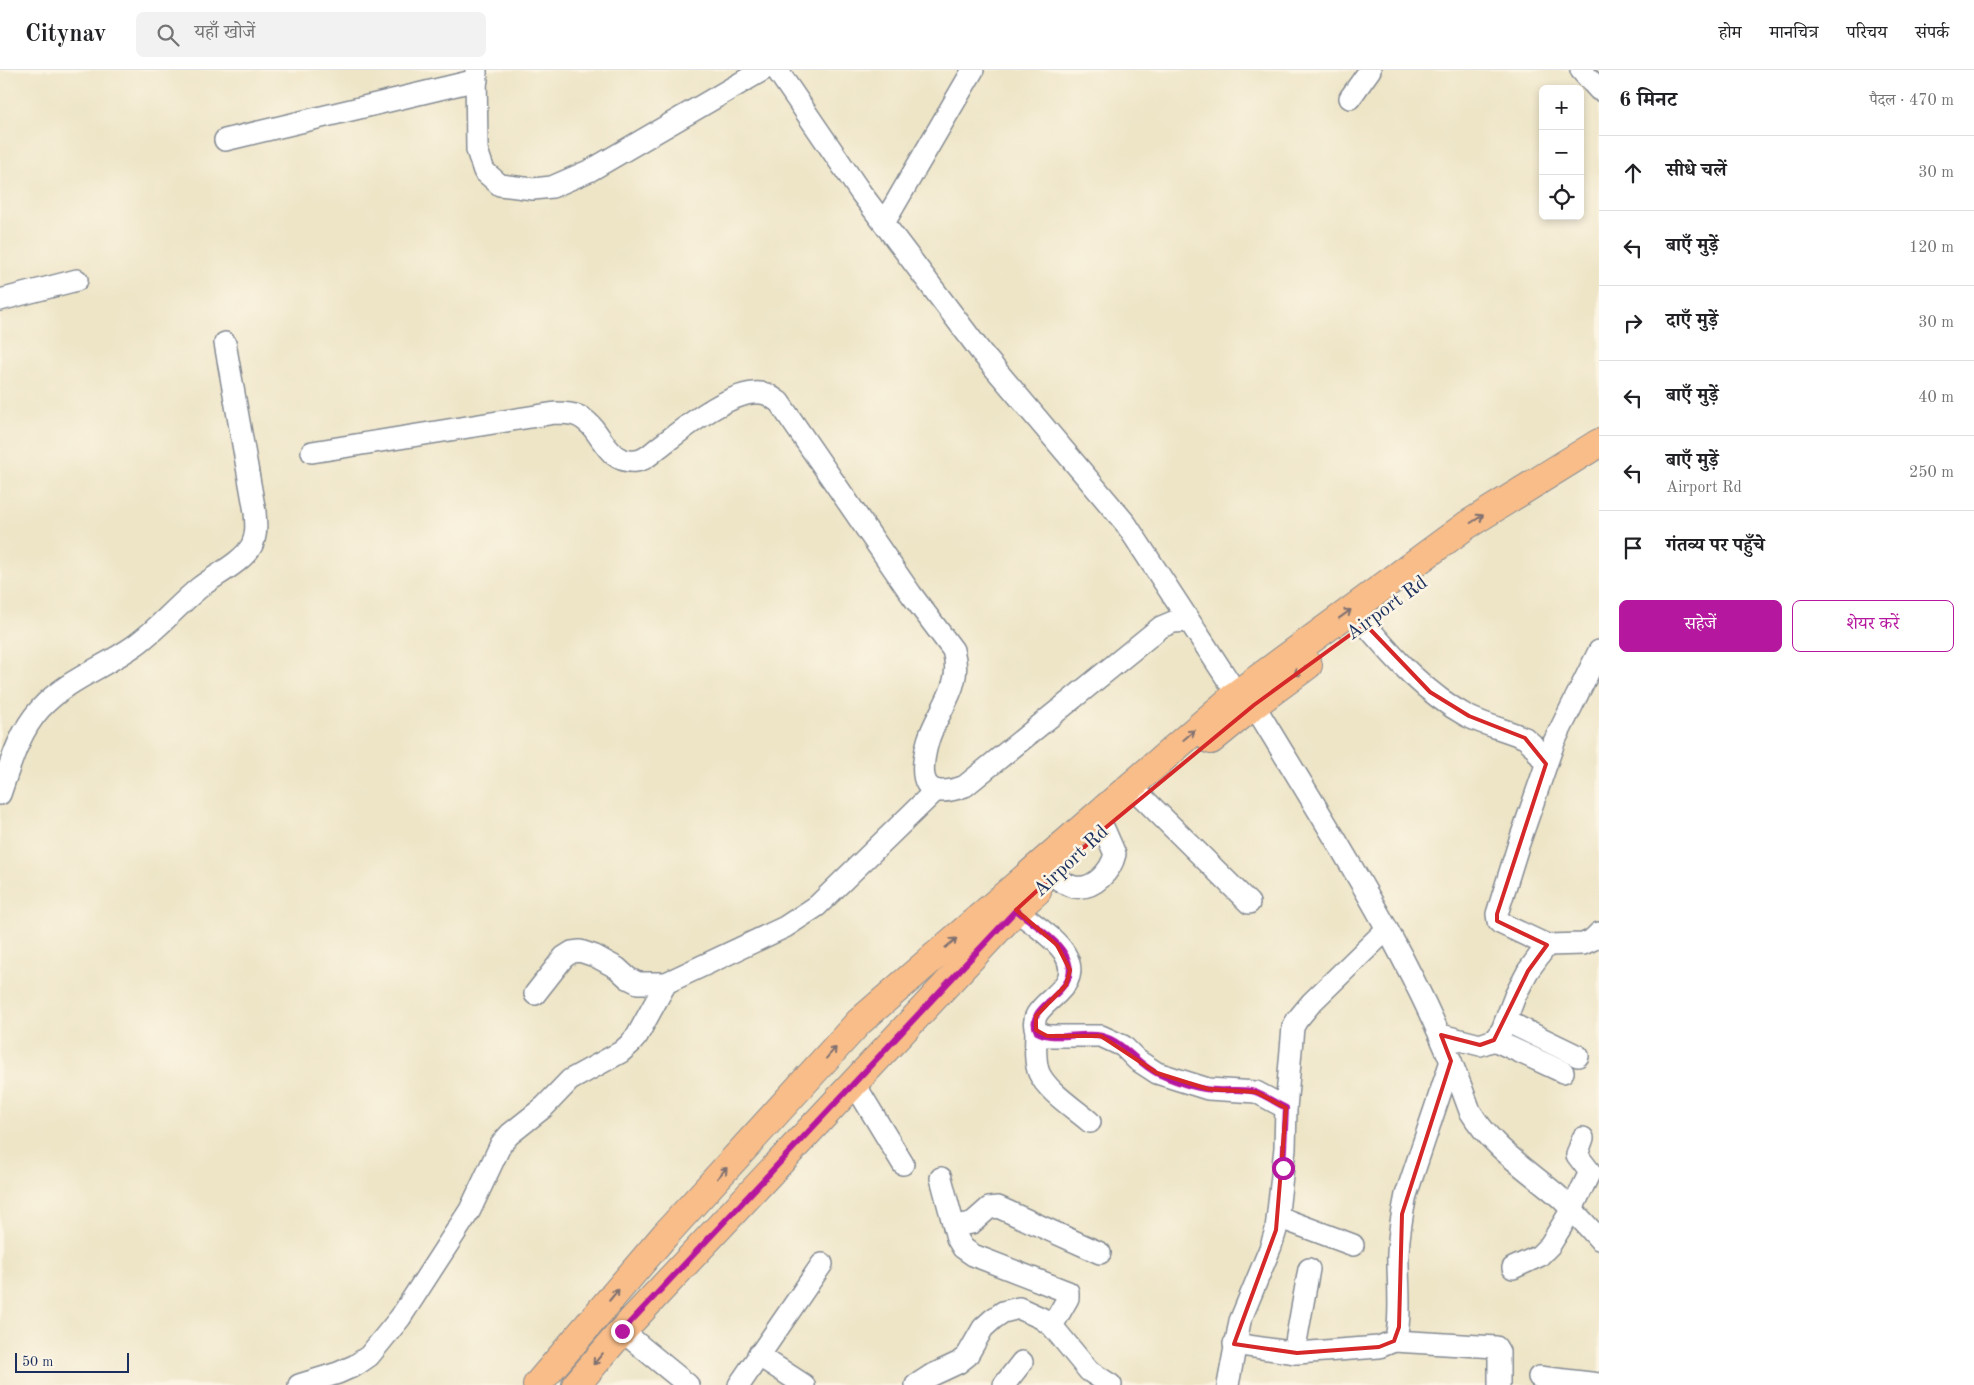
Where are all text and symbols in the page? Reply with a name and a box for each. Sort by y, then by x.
search box [136,12,486,57]
icon: search [154,21,182,49]
text: Citynav [25,23,106,47]
text: यहाँ खोजें [194,24,255,43]
text: होम [1719,24,1742,42]
text: मानचित्र [1770,24,1818,42]
text: परिचय [1846,24,1887,42]
text: संपर्क [1915,24,1949,42]
map controls [1539,85,1584,220]
button: + [1539,85,1584,130]
text: 6 मिनट [1619,90,1677,111]
text: पैदल · 470 m [1869,93,1954,109]
button: − [1539,130,1584,175]
icon: ahead [1619,159,1647,187]
text: सीधे चलें [1666,162,1726,181]
text: 30 m [1918,165,1954,181]
button: locate [1539,175,1584,220]
icon: left [1619,234,1647,262]
text: बाएँ मुड़ें [1666,237,1718,256]
text: 120 m [1909,240,1954,256]
icon: right [1619,309,1647,337]
text: दाएँ मुड़ें [1666,312,1718,331]
text: 30 m [1918,315,1954,331]
icon: left [1619,384,1647,412]
text: बाएँ मुड़ें [1666,387,1718,406]
text: 40 m [1918,390,1954,406]
text: बाएँ मुड़ें [1666,452,1718,471]
icon: left [1619,459,1647,487]
text: 250 m [1909,465,1954,481]
text: Airport Rd [1666,480,1742,496]
one-way arrow [1469,513,1483,523]
icon: arrive [1619,534,1647,562]
text: गंतव्य पर पहुँचे [1666,537,1765,556]
street label: Airport Rd [1343,573,1431,645]
button: सहेजें [1619,600,1782,652]
button: शेयर करें [1792,600,1954,652]
one-way arrow [1338,609,1352,619]
one-way arrow [1293,666,1307,676]
one-way arrow [1183,730,1196,741]
street label: Airport Rd [1030,822,1113,901]
one-way arrow [945,938,958,949]
one-way arrow [825,1046,837,1059]
route start [1272,1157,1295,1180]
one-way arrow [716,1166,728,1179]
one-way arrow [609,1288,620,1301]
route end [611,1320,634,1343]
scale bar [15,1350,129,1373]
one-way arrow [592,1352,603,1365]
text: 50 m [22,1355,53,1369]

